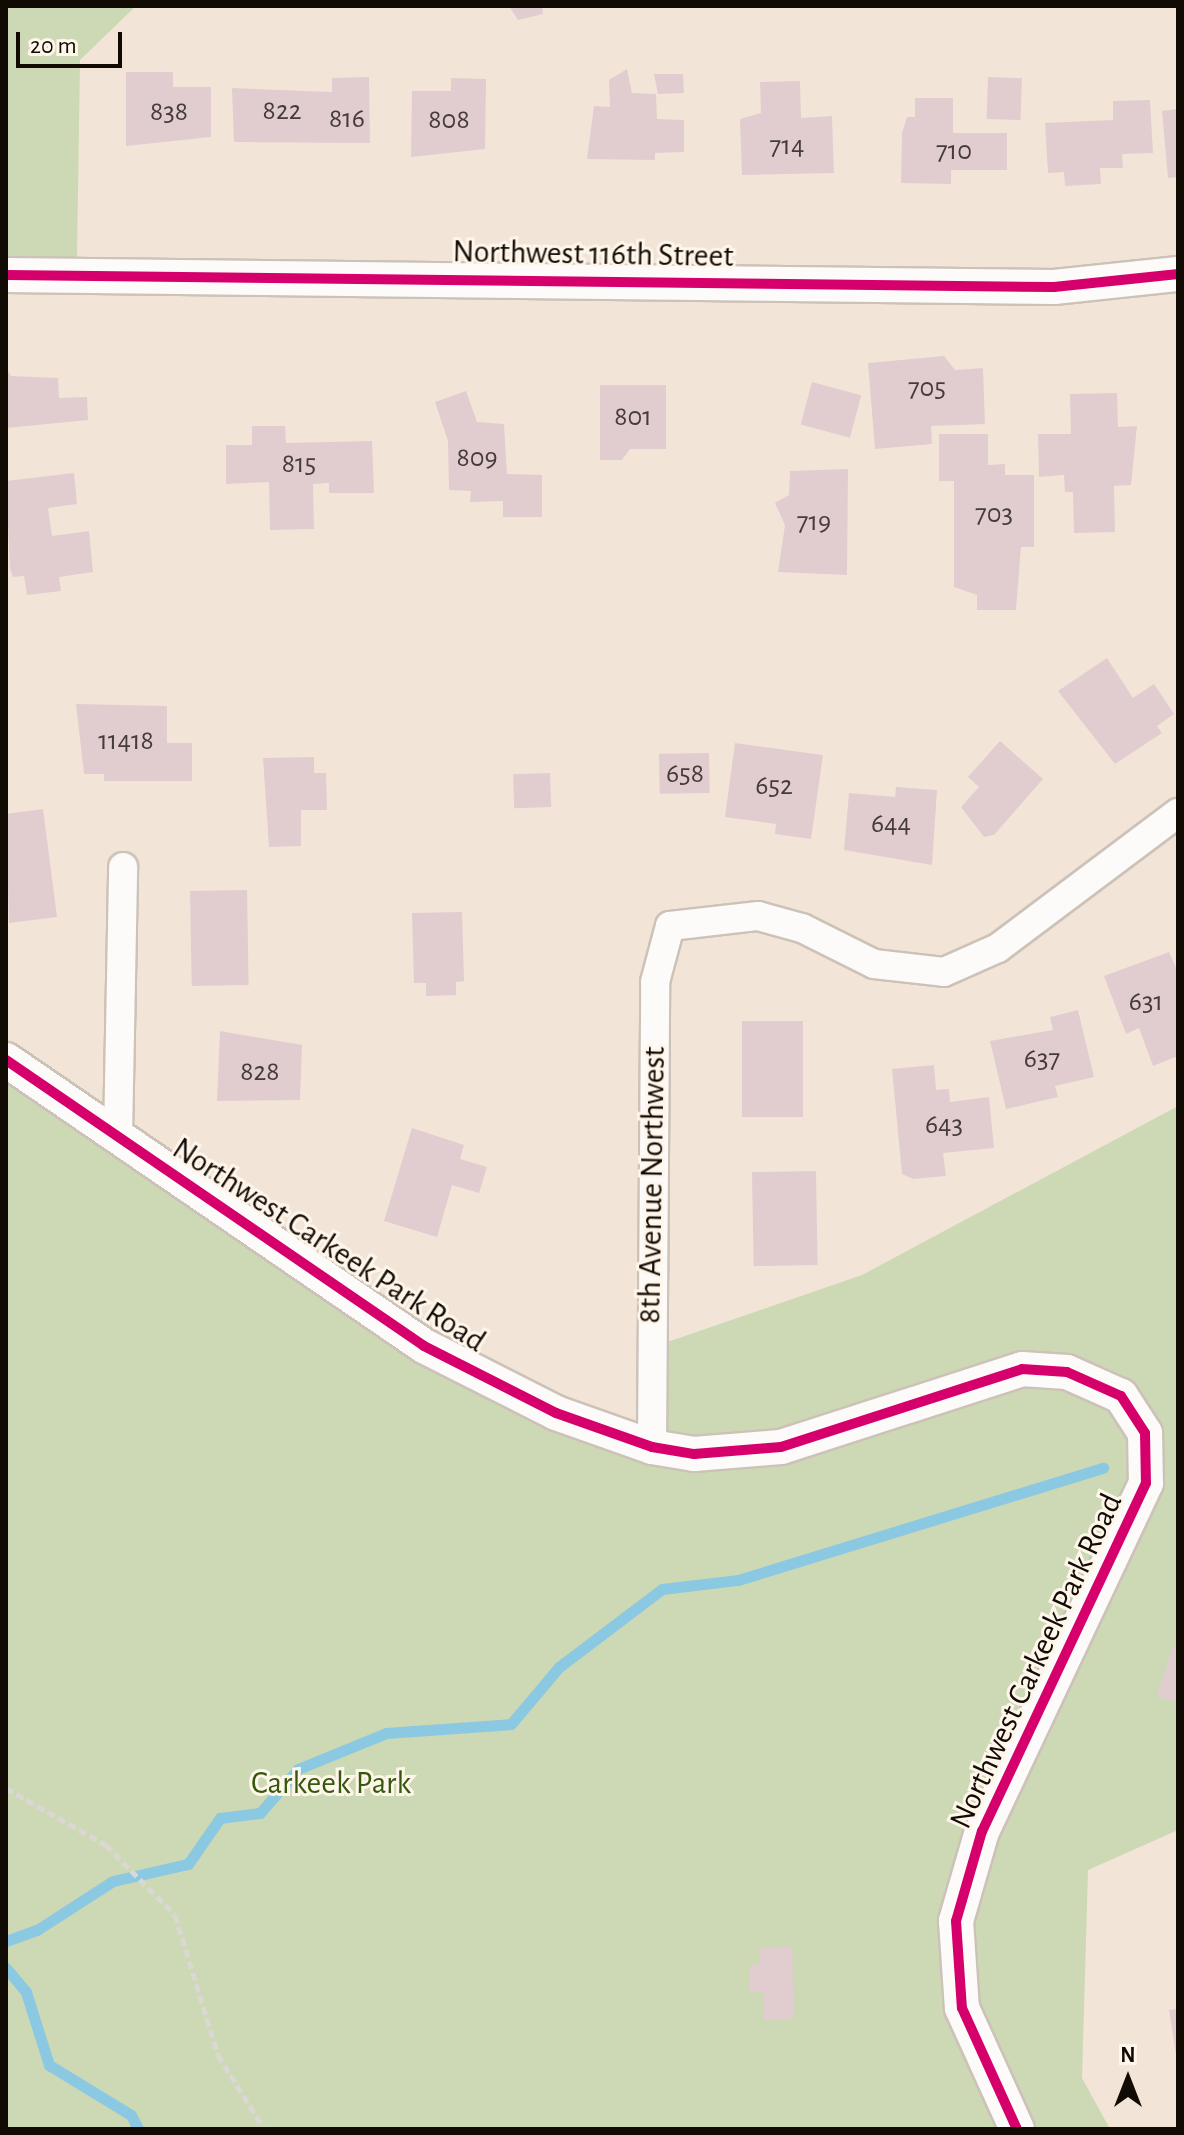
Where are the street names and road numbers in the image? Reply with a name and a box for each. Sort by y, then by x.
street label: Northwest 116th Street [452,232,734,276]
street label: 8th Avenue Northwest [630,1046,674,1324]
street label: Northwest Carkeek Park Road [165,1129,493,1361]
street label: Northwest Carkeek Park Road [941,1487,1131,1835]

